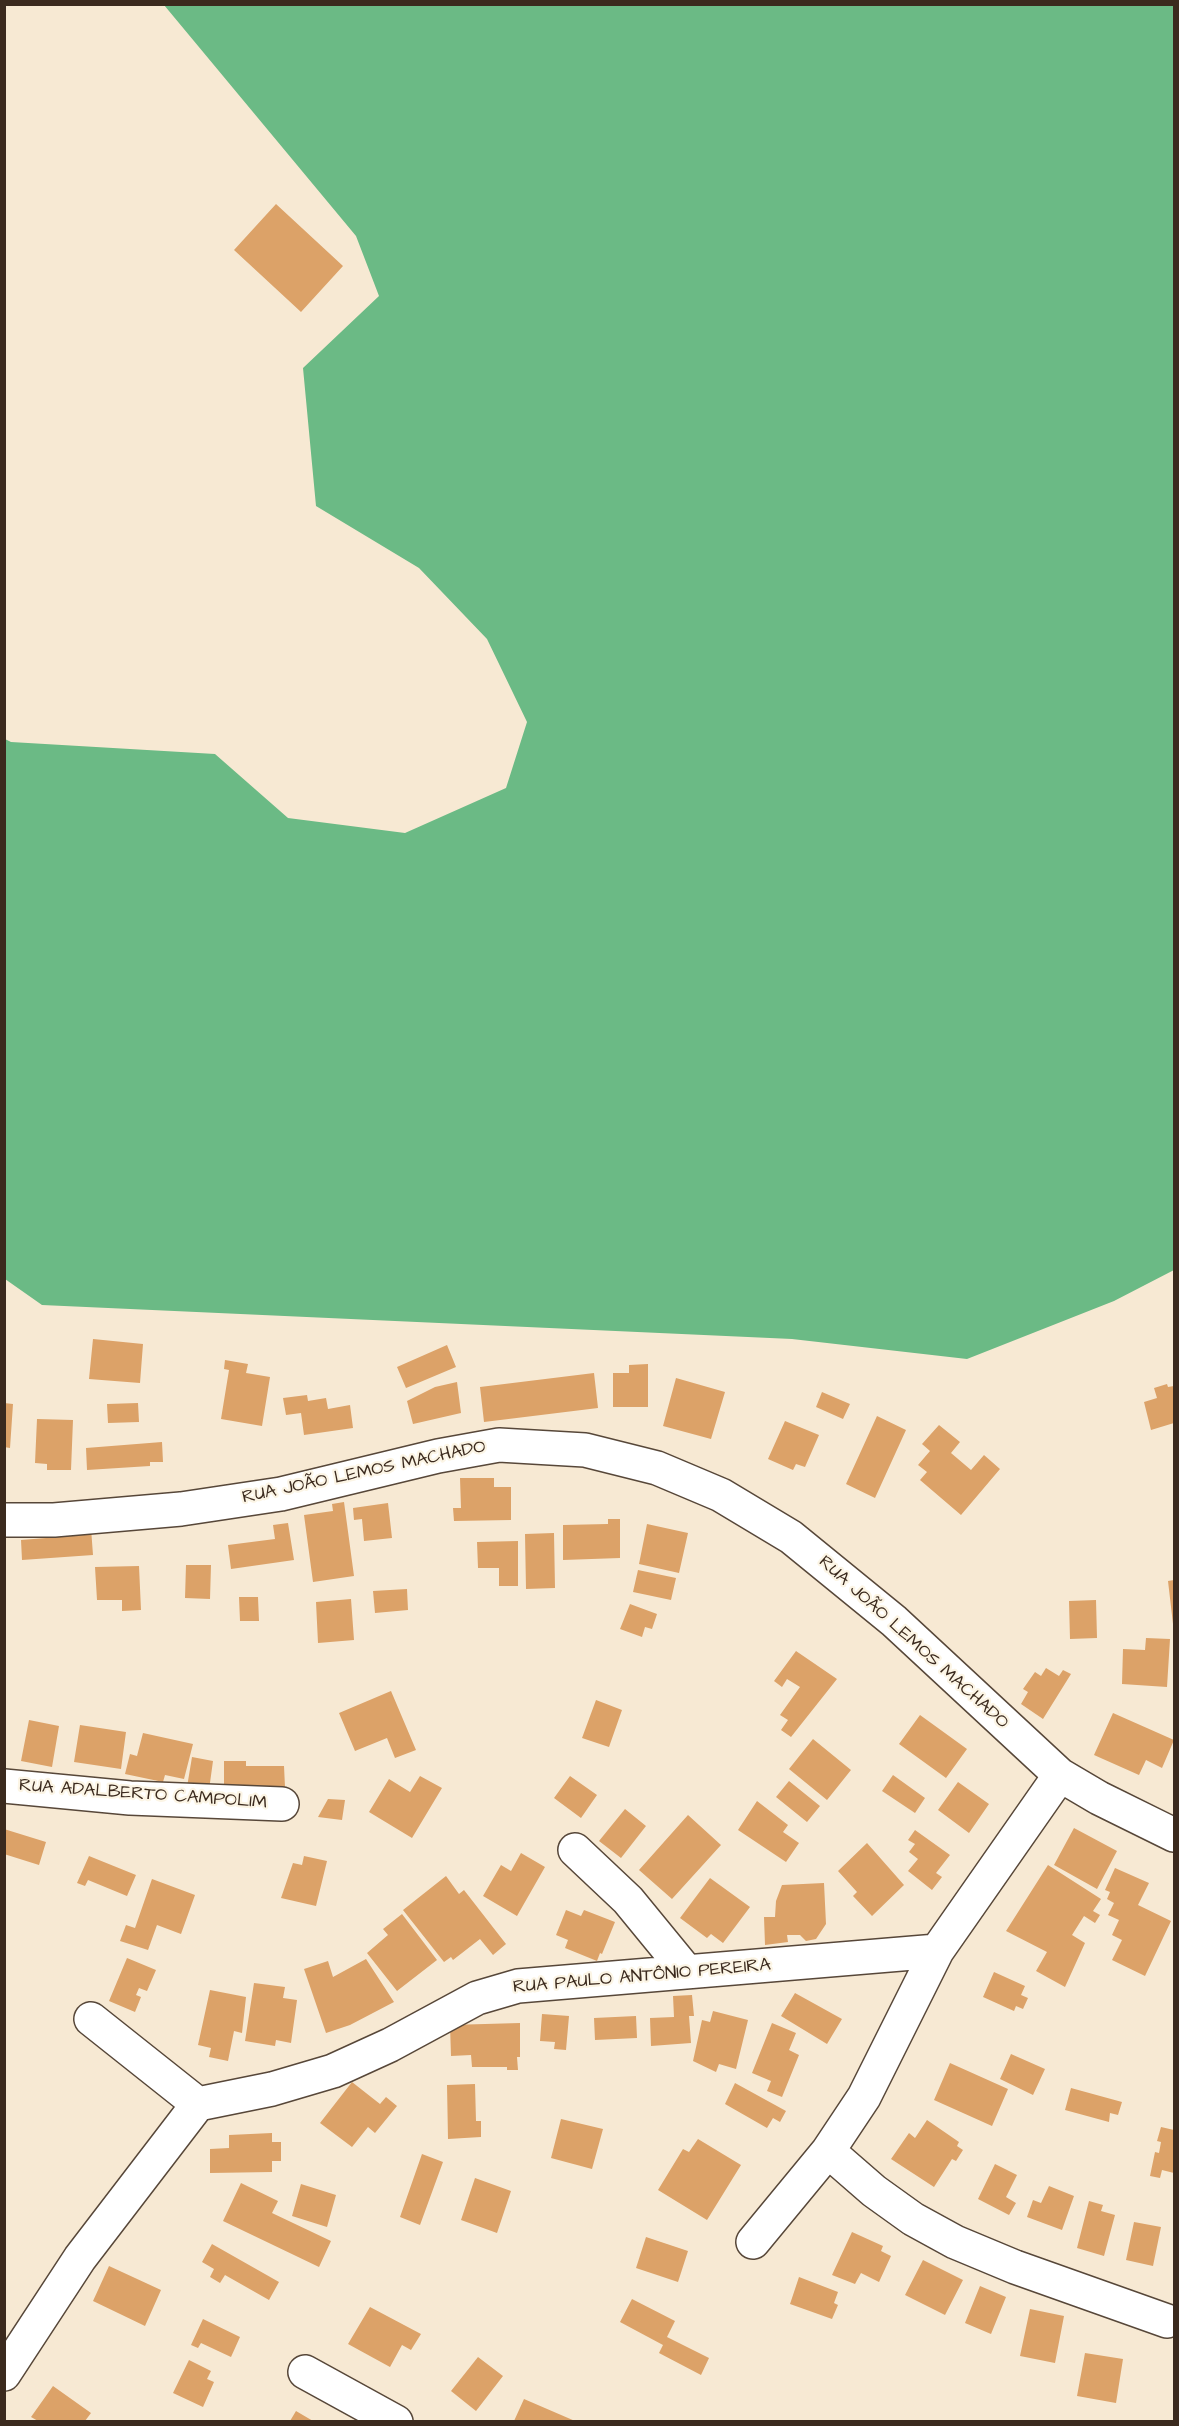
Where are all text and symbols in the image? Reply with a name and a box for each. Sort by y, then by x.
street label: RUA JOÃO LEMOS MACHADO [240,1437,488,1509]
street label: RUA JOÃO LEMOS MACHADO [814,1552,1012,1734]
street label: RUA ADALBERTO CAMPOLIM [18,1776,268,1814]
street label: RUA PAULO ANTÔNIO PEREIRA [512,1955,772,1999]

